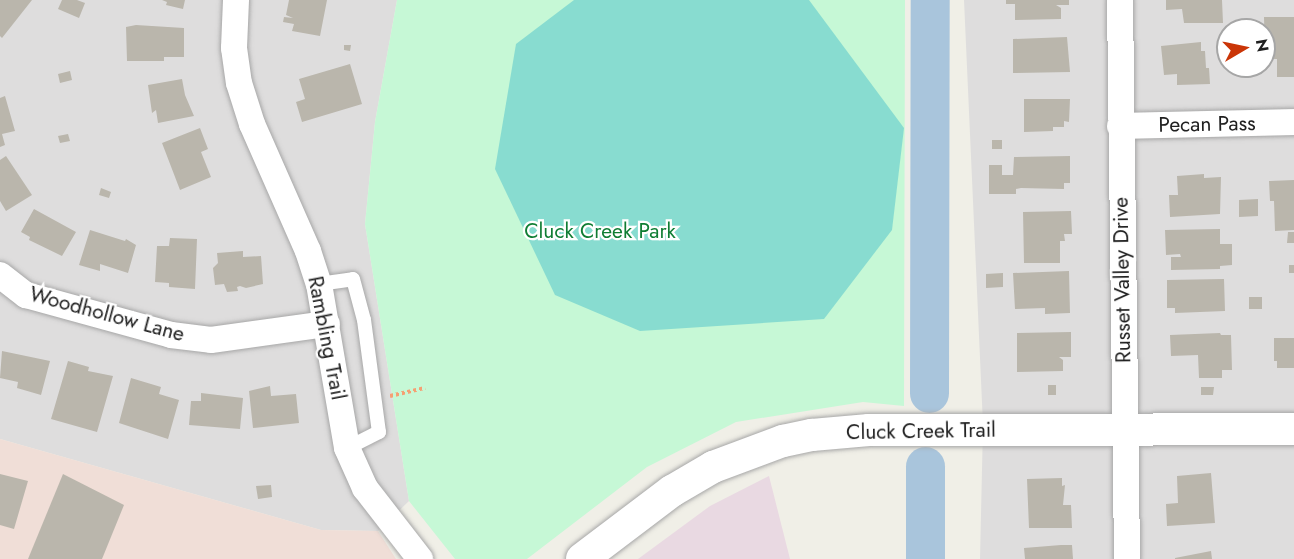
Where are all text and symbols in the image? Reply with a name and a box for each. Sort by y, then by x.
north arrow [1216,18,1276,78]
text: N [1250,37,1275,53]
street label: Pecan Pass [1158,111,1256,137]
street label: Russet Valley Drive [1108,197,1136,363]
park label: Cluck Creek Park [524,218,676,244]
street label: Rambling Trail [303,274,351,402]
street label: Woodhollow Lane [27,281,187,347]
street label: Cluck Creek Trail [846,417,996,445]

